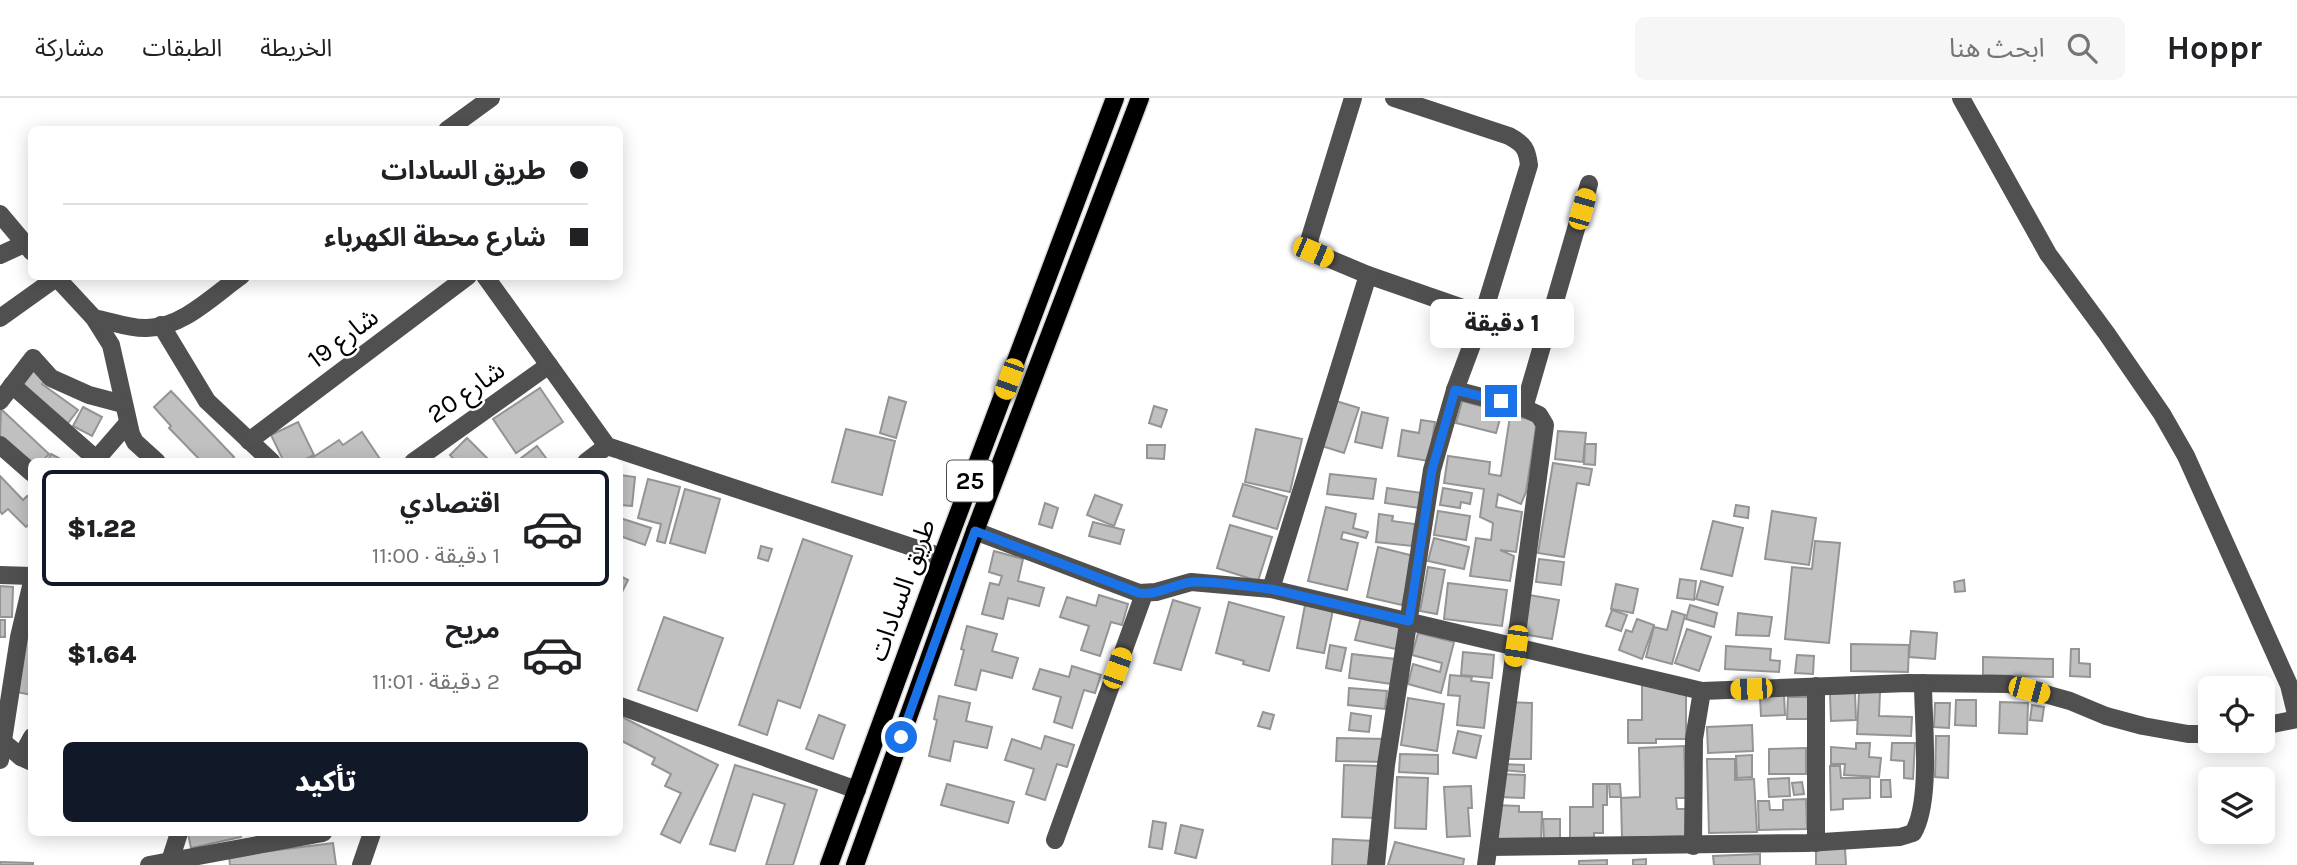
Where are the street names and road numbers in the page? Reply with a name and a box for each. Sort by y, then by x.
street label: شارع 19 [302,301,386,377]
street label: شارع 20 [421,354,512,432]
road number: 25 [947,460,993,502]
street label: طريق السادات [862,515,942,665]

